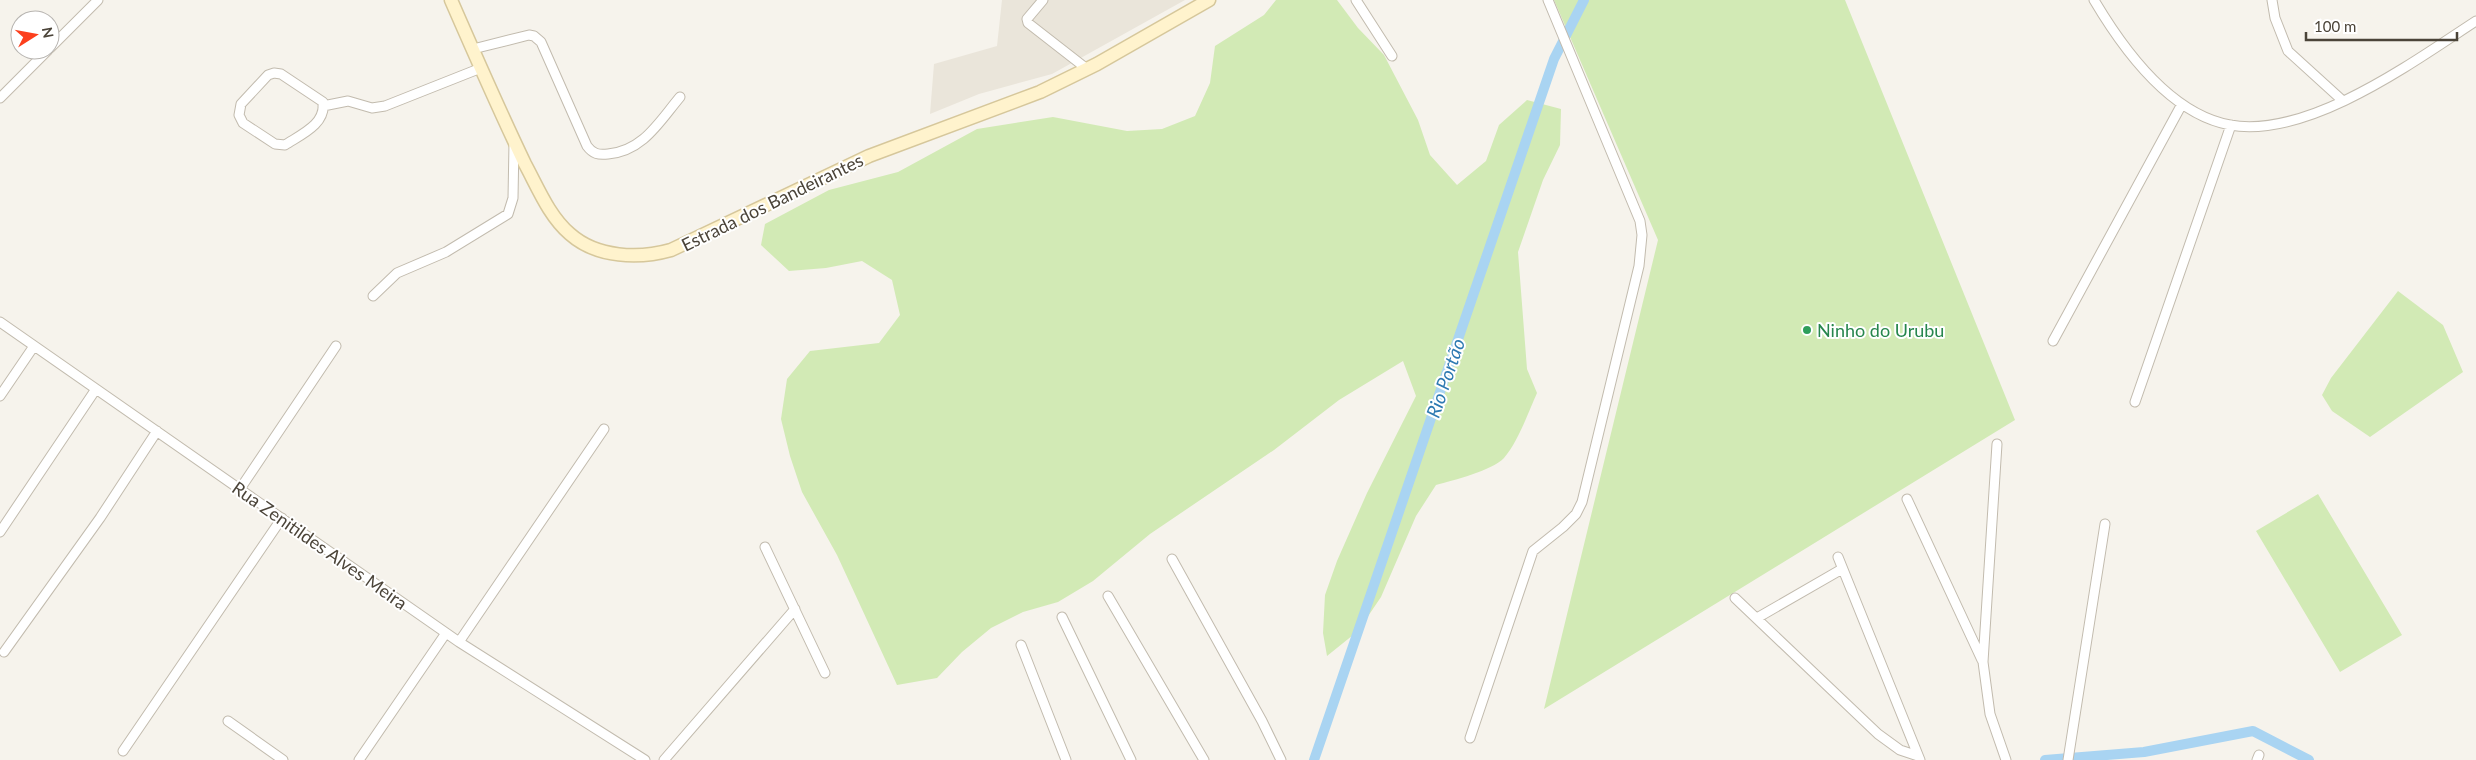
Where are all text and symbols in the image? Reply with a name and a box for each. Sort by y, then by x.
north arrow [10,10,60,60]
scale bar [2306,10,2457,42]
text: 100 m [2314,17,2356,35]
text: N [39,26,58,39]
street label: Estrada dos Bandeirantes [678,148,867,256]
place label: Ninho do Urubu [1817,319,1944,341]
marker: Ninho do Urubu [1801,324,1813,336]
water label: Rio Portão [1421,335,1469,421]
street label: Rua Zenitildes Alves Meira [228,476,412,614]

